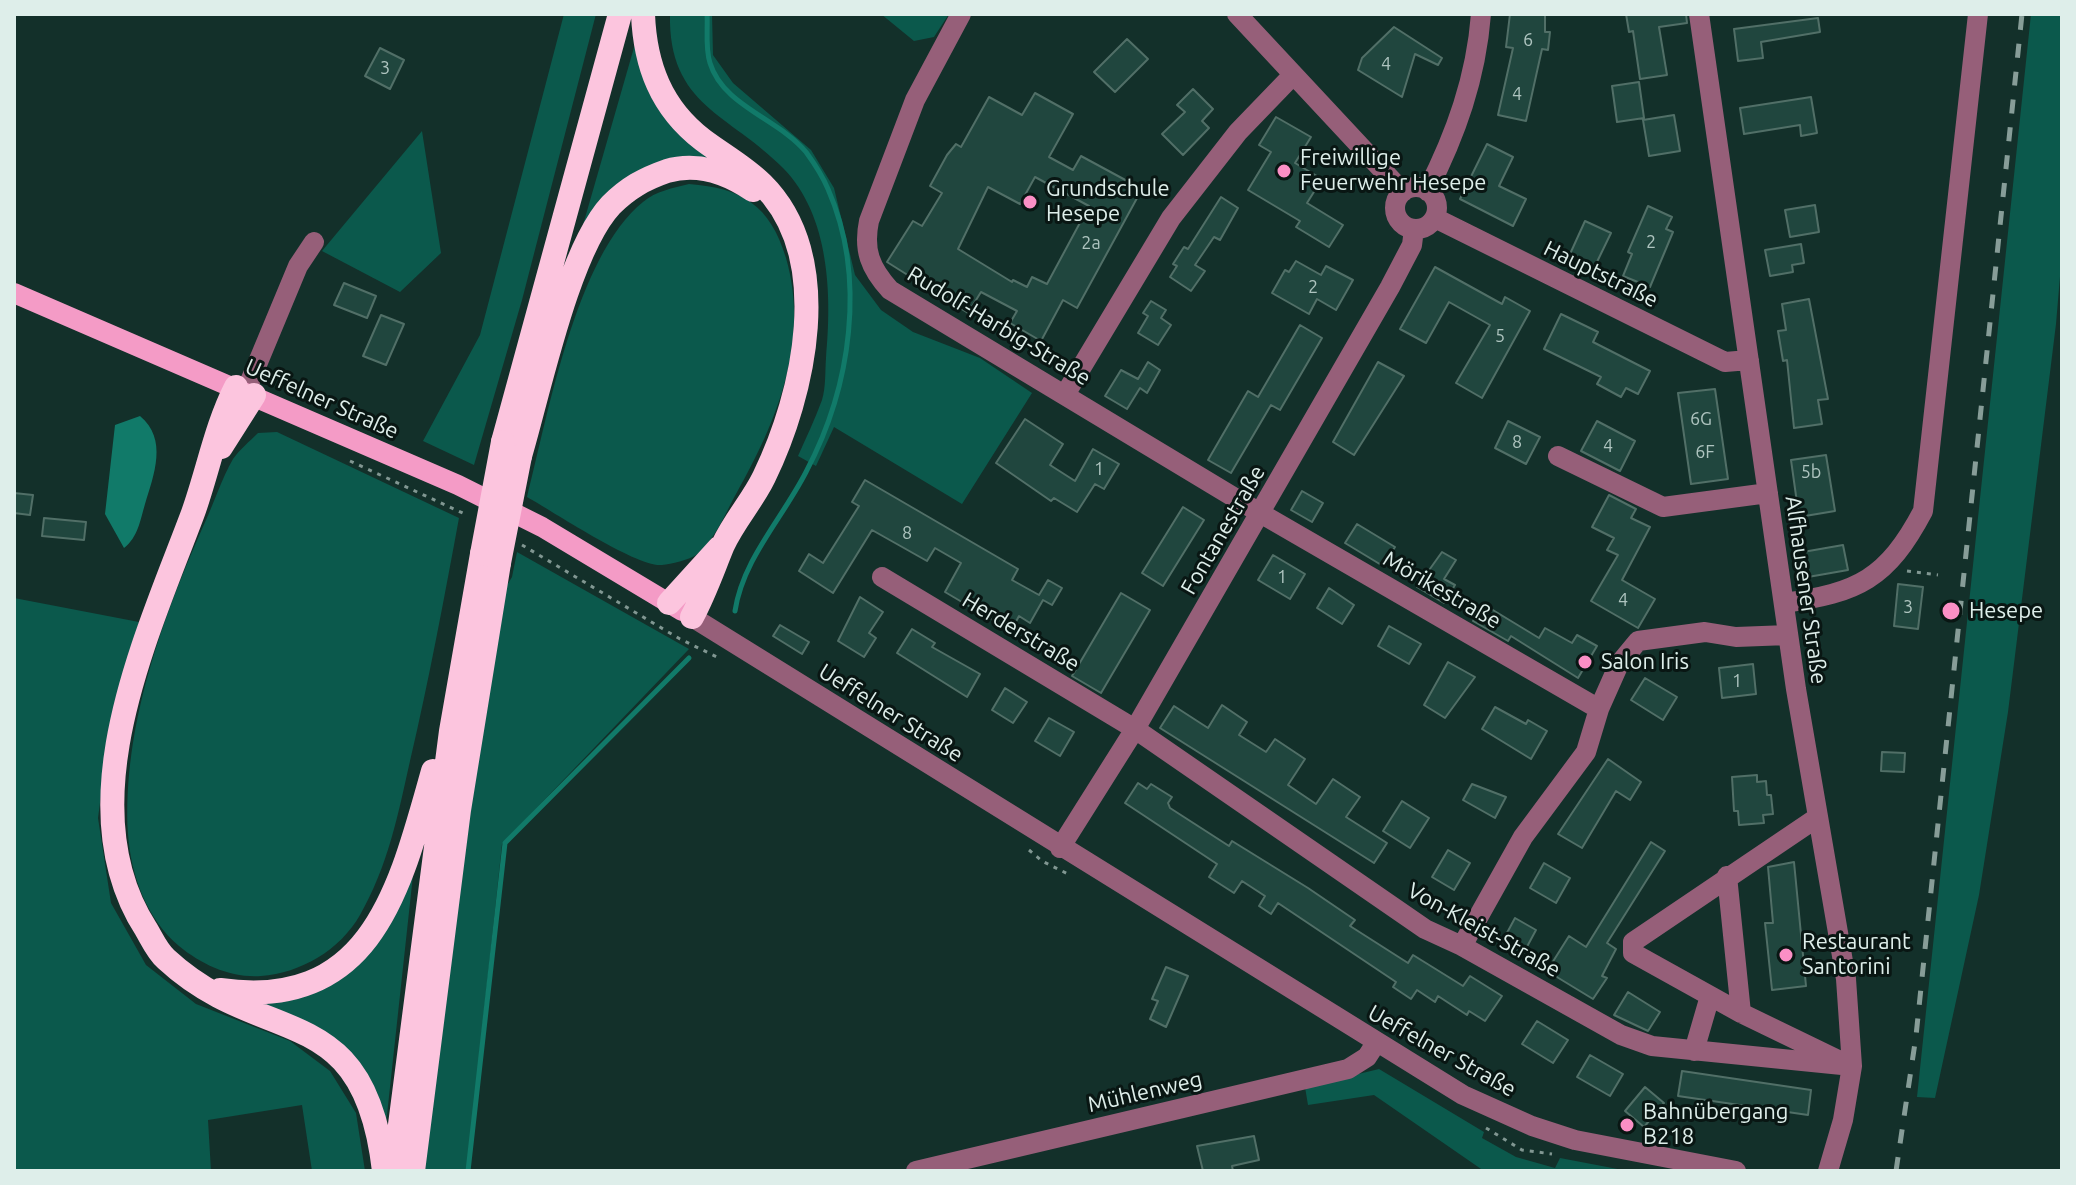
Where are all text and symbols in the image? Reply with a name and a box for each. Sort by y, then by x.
house number: 6 [1523,29,1533,51]
house number: 4 [1381,53,1391,75]
house number: 3 [380,57,390,79]
house number: 4 [1512,83,1522,105]
place label: Freiwillige Feuerwehr Hesepe [1300,145,1486,196]
marker: Freiwillige Feuerwehr Hesepe [1275,162,1293,180]
place label: Grundschule Hesepe [1046,176,1170,228]
marker: Grundschule Hesepe [1021,193,1039,211]
house number: 2 [1646,231,1656,253]
house number: 2a [1081,232,1101,254]
street label: Hauptstraße [1540,235,1662,313]
street label: Rudolf-Harbig-Straße [902,261,1096,391]
house number: 2 [1308,276,1318,298]
house number: 5 [1495,325,1505,347]
street label: Ueffelner Straße [241,353,403,445]
house number: 6G [1690,408,1712,430]
house number: 8 [1512,431,1522,453]
house number: 4 [1603,435,1613,457]
house number: 6F [1695,441,1715,463]
house number: 1 [1094,458,1104,480]
street label: Fontanestraße [1175,461,1271,599]
house number: 5b [1801,461,1821,483]
street label: Alfhausener Straße [1780,494,1832,686]
house number: 8 [902,522,912,544]
street label: Mörikestraße [1378,546,1506,634]
house number: 1 [1277,566,1287,588]
street label: Herderstraße [957,587,1085,677]
house number: 4 [1618,589,1628,611]
house number: 3 [1903,596,1913,618]
place label: Hesepe [1969,598,2043,624]
marker: Hesepe [1940,600,1962,622]
place label: Salon Iris [1601,649,1689,675]
marker: Salon Iris [1576,653,1594,671]
street label: Ueffelner Straße [814,658,968,768]
house number: 1 [1732,670,1742,692]
street label: Von-Kleist-Straße [1403,877,1565,983]
place label: Restaurant Santorini [1802,929,1911,980]
marker: Restaurant Santorini [1777,946,1795,964]
street label: Ueffelner Straße [1363,999,1521,1103]
street label: Mühlenweg [1085,1066,1205,1118]
place label: Bahnübergang B218 [1643,1099,1788,1150]
marker: Bahnübergang B218 [1618,1116,1636,1134]

